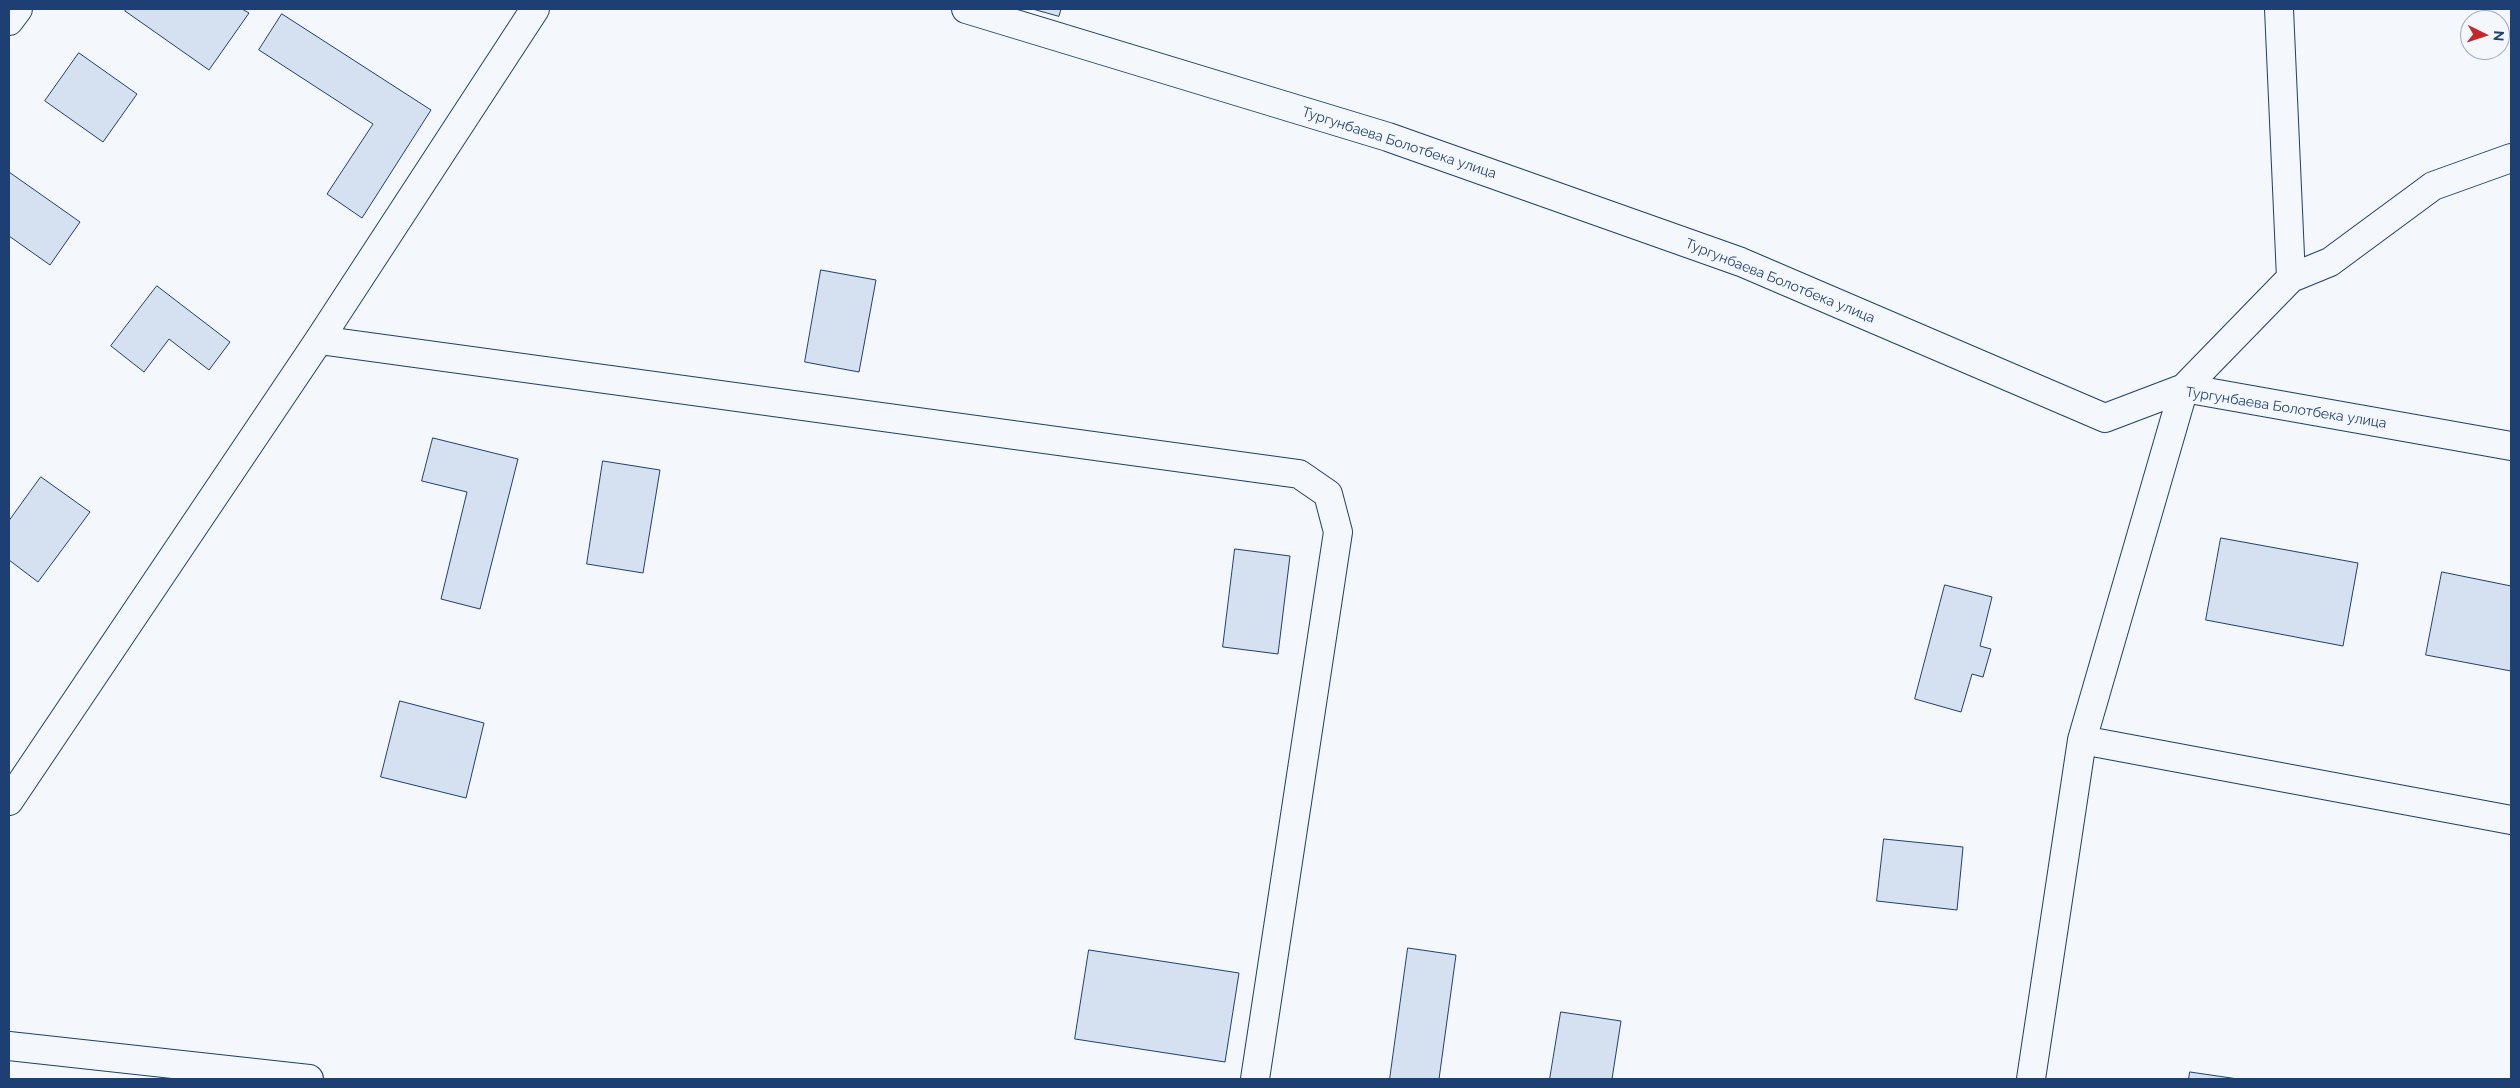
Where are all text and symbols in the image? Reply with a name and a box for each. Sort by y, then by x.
north arrow [2460,10,2510,60]
text: N [2491,30,2507,42]
street label: Тургунбаева Болотбека улица [1300,104,1498,182]
street label: Тургунбаева Болотбека улица [1683,235,1877,327]
street label: Тургунбаева Болотбека улица [2184,384,2388,432]

